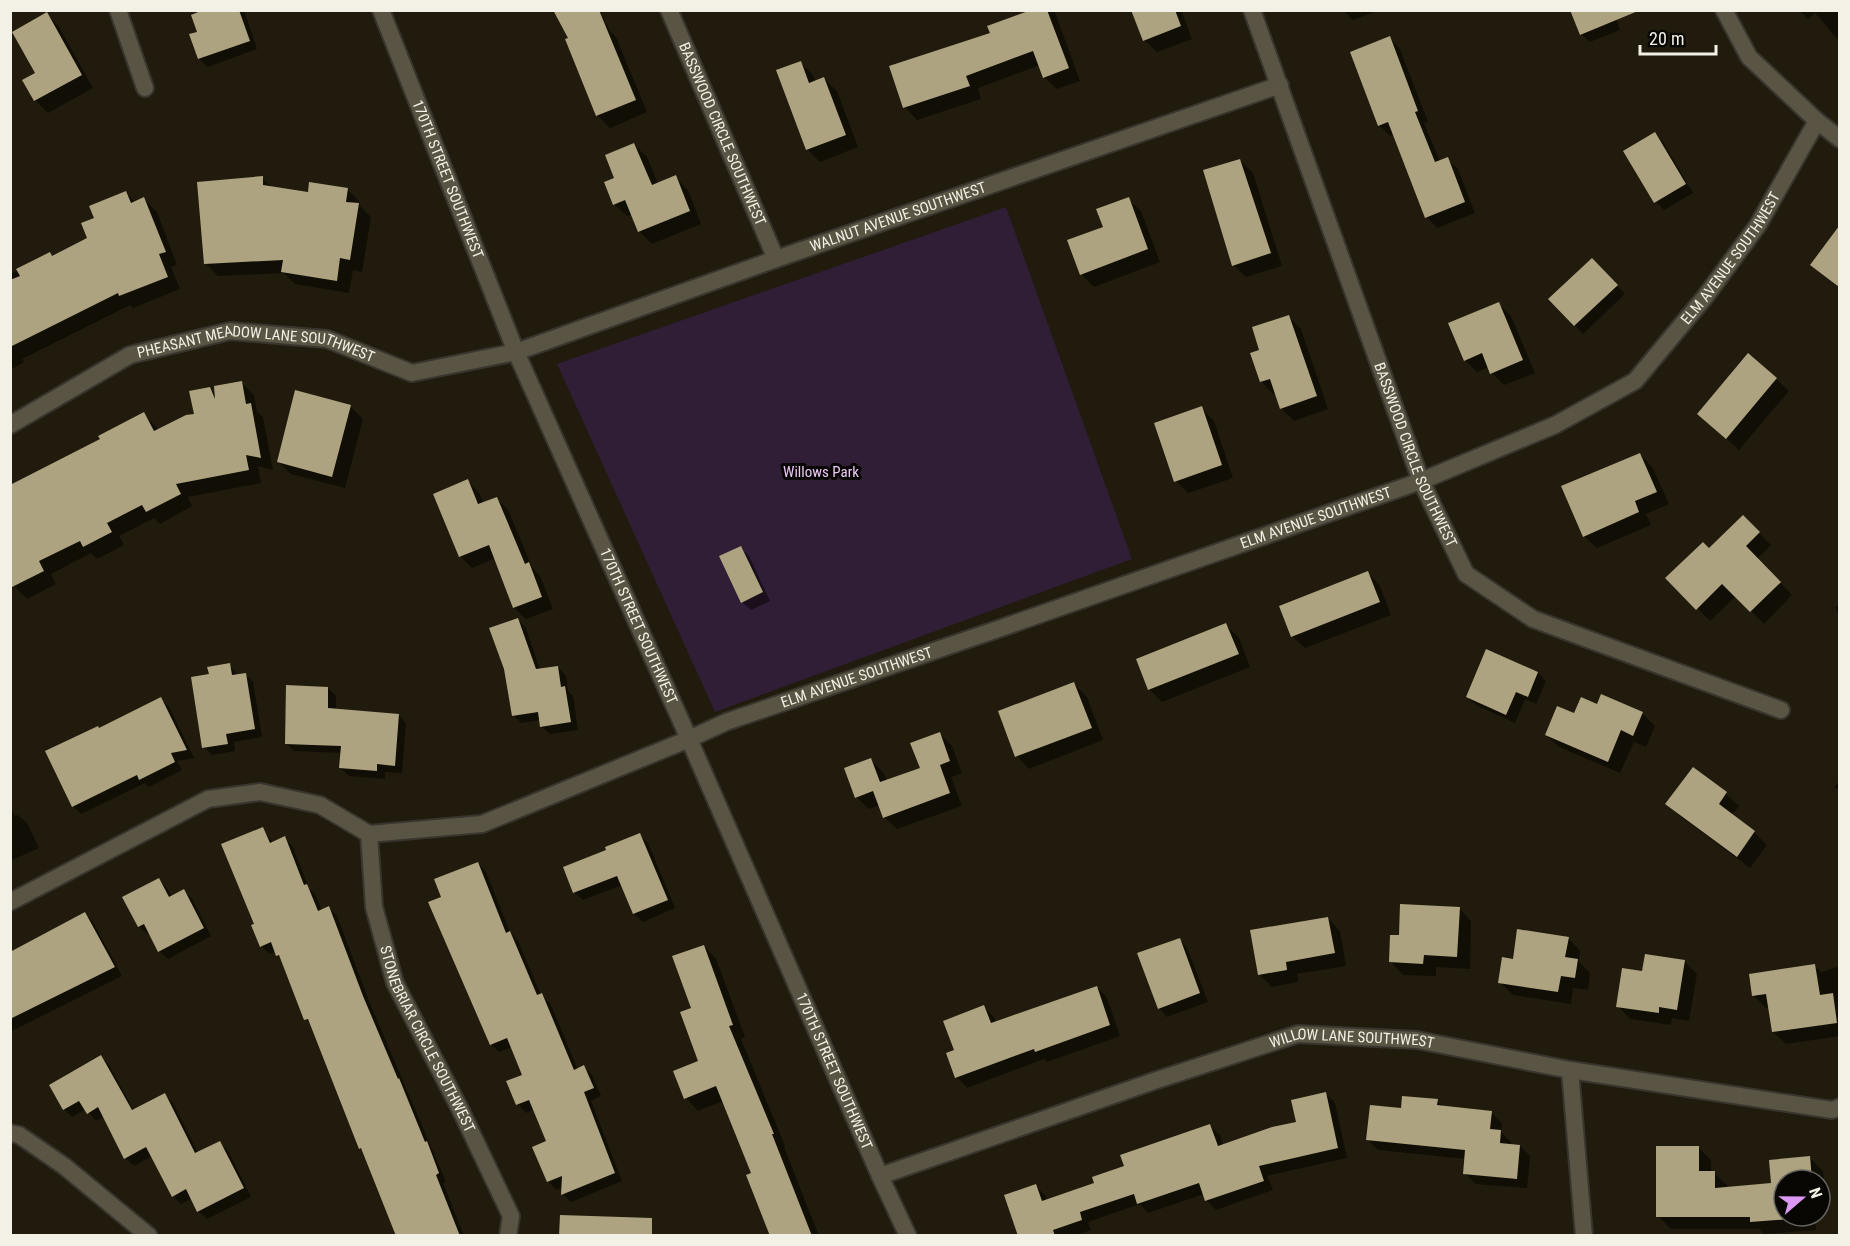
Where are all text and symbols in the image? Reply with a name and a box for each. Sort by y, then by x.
scale bar [1640,18,1716,56]
text: 20 m [1649,28,1684,49]
street label: BASSWOOD CIRCLE SOUTHWEST [675,40,770,229]
street label: 170TH STREET SOUTHWEST [408,97,487,261]
street label: WALNUT AVENUE SOUTHWEST [808,178,989,256]
street label: ELM AVENUE SOUTHWEST [1677,189,1784,328]
text: PHEASANT MEADOW LANE SOUTHWEST [135,322,377,366]
street label: PHEASANT MEADOW LANE SOUTHWEST [134,347,378,369]
street label: BASSWOOD CIRCLE SOUTHWEST [1370,360,1461,550]
park label: Willows Park [783,463,859,481]
street label: ELM AVENUE SOUTHWEST [1238,483,1394,553]
street label: 170TH STREET SOUTHWEST [596,545,681,707]
street label: ELM AVENUE SOUTHWEST [779,643,935,712]
street label: STONEBRIAR CIRCLE SOUTHWEST [376,943,479,1135]
street label: 170TH STREET SOUTHWEST [792,990,876,1152]
street label: WILLOW LANE SOUTHWEST [1267,1025,1436,1052]
north arrow [1772,1168,1832,1228]
text: N [1805,1185,1826,1201]

